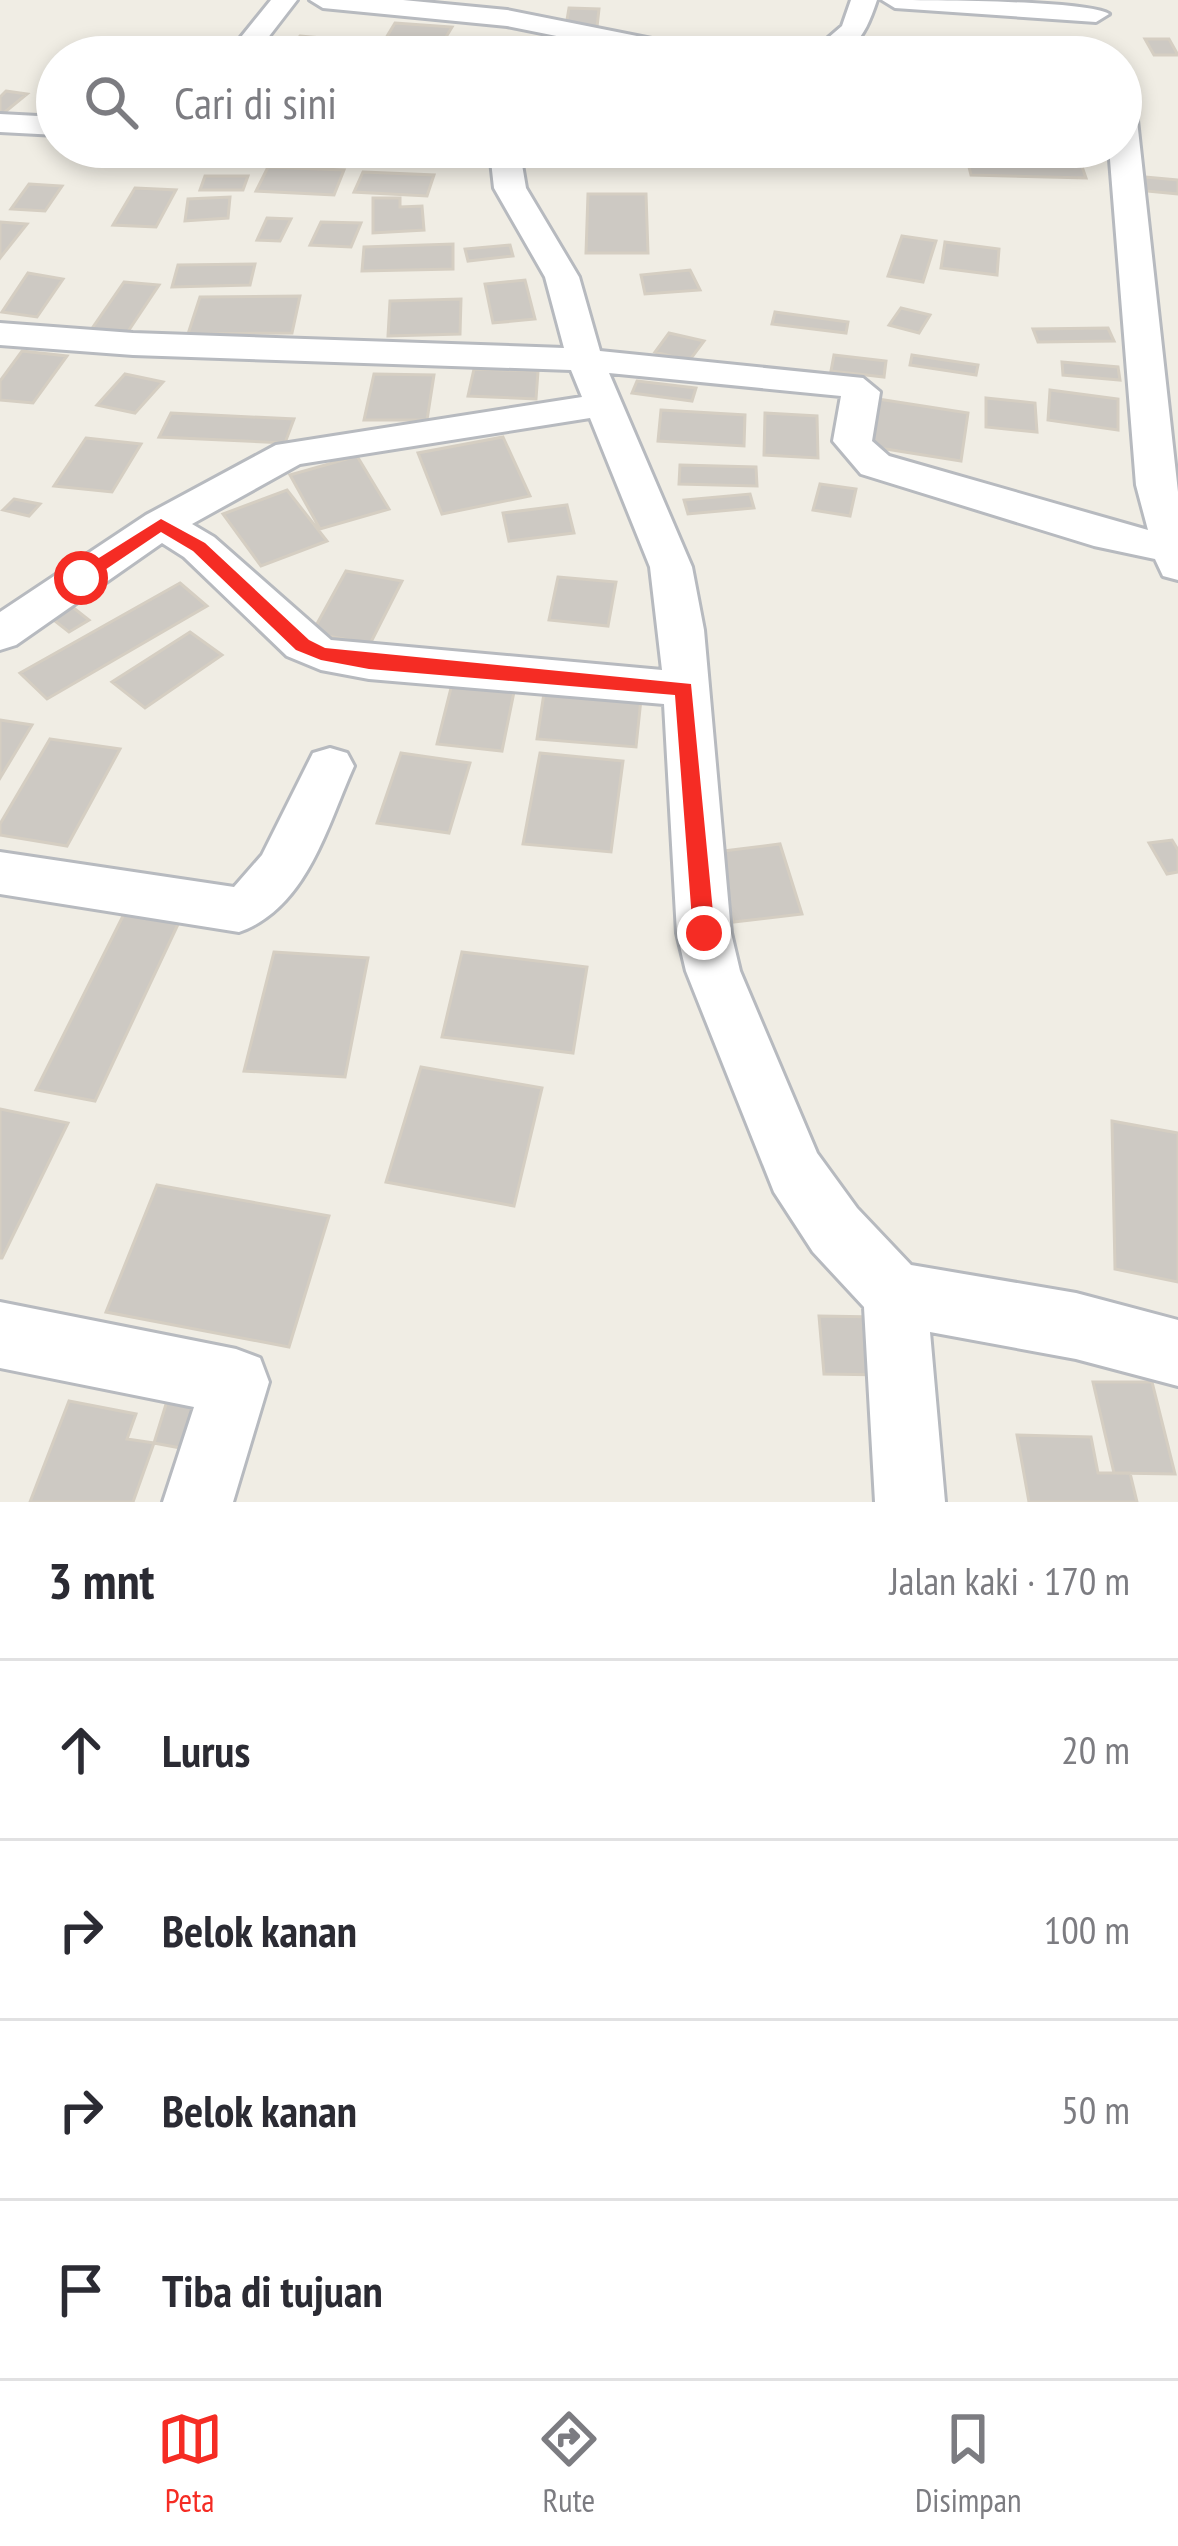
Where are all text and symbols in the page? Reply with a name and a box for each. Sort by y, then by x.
search box [36,36,1142,168]
icon: search [78,69,144,135]
text: Cari di sini [174,73,337,131]
route start [54,551,108,605]
route end [677,906,731,960]
text: 3 mnt [48,1547,154,1613]
text: Jalan kaki · 170 m [889,1555,1130,1606]
icon: ahead [48,1717,114,1783]
text: Lurus [162,1721,250,1779]
text: 20 m [1061,1724,1130,1775]
icon: right [48,1897,114,1963]
text: Belok kanan [162,1901,357,1959]
text: 100 m [1044,1904,1130,1955]
icon: right [48,2077,114,2143]
text: Belok kanan [162,2081,357,2139]
text: 50 m [1061,2084,1130,2135]
icon: arrive [48,2257,114,2323]
text: Tiba di tujuan [162,2261,383,2319]
tab: Peta [157,2406,223,2521]
tab: Rute [536,2406,602,2521]
tab: Disimpan [915,2406,1021,2521]

